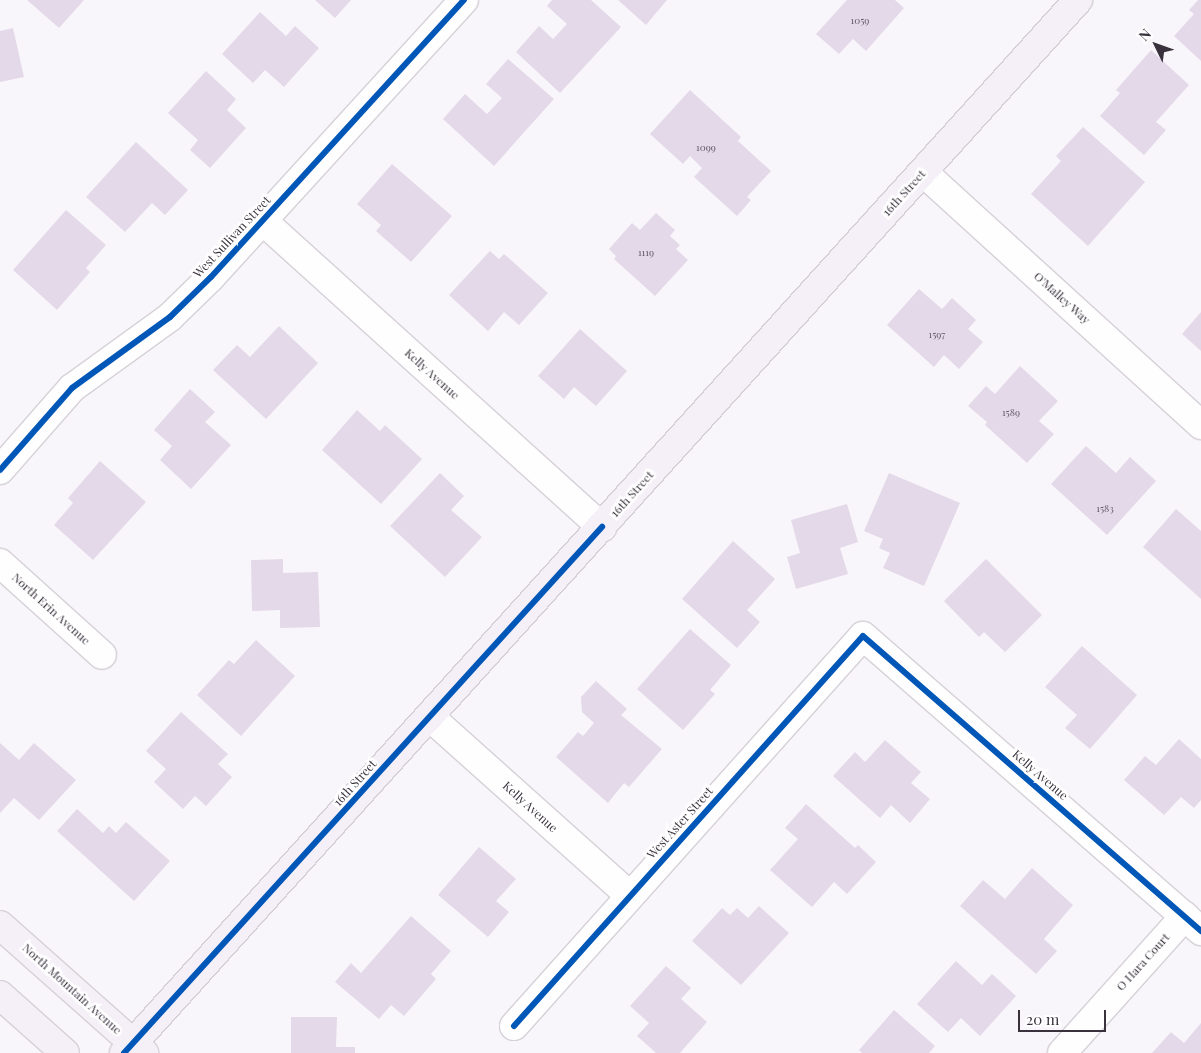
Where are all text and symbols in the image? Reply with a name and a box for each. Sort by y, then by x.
house number: 1059 [851,15,869,27]
north arrow [1131,20,1181,70]
text: N [1134,25,1155,45]
house number: 1099 [696,142,716,154]
street label: 16th Street [880,167,928,219]
street label: West Sullivan Street [190,193,274,281]
house number: 1119 [638,247,654,259]
street label: O'Malley Way [1031,269,1093,327]
house number: 1597 [929,329,945,341]
street label: Kelly Avenue [401,345,463,403]
house number: 1589 [1002,407,1020,419]
street label: 16th Street [608,468,656,520]
house number: 1583 [1096,503,1114,515]
street label: North Erin Avenue [9,570,93,648]
street label: Kelly Avenue [1009,747,1071,803]
street label: 16th Street [331,757,379,809]
street label: Kelly Avenue [499,778,561,836]
street label: West Aster Street [644,784,716,862]
street label: O Hara Court [1113,930,1173,994]
street label: North Mountain Avenue [19,941,125,1037]
scale bar [1021,1000,1108,1032]
text: 20 m [1026,1009,1059,1029]

